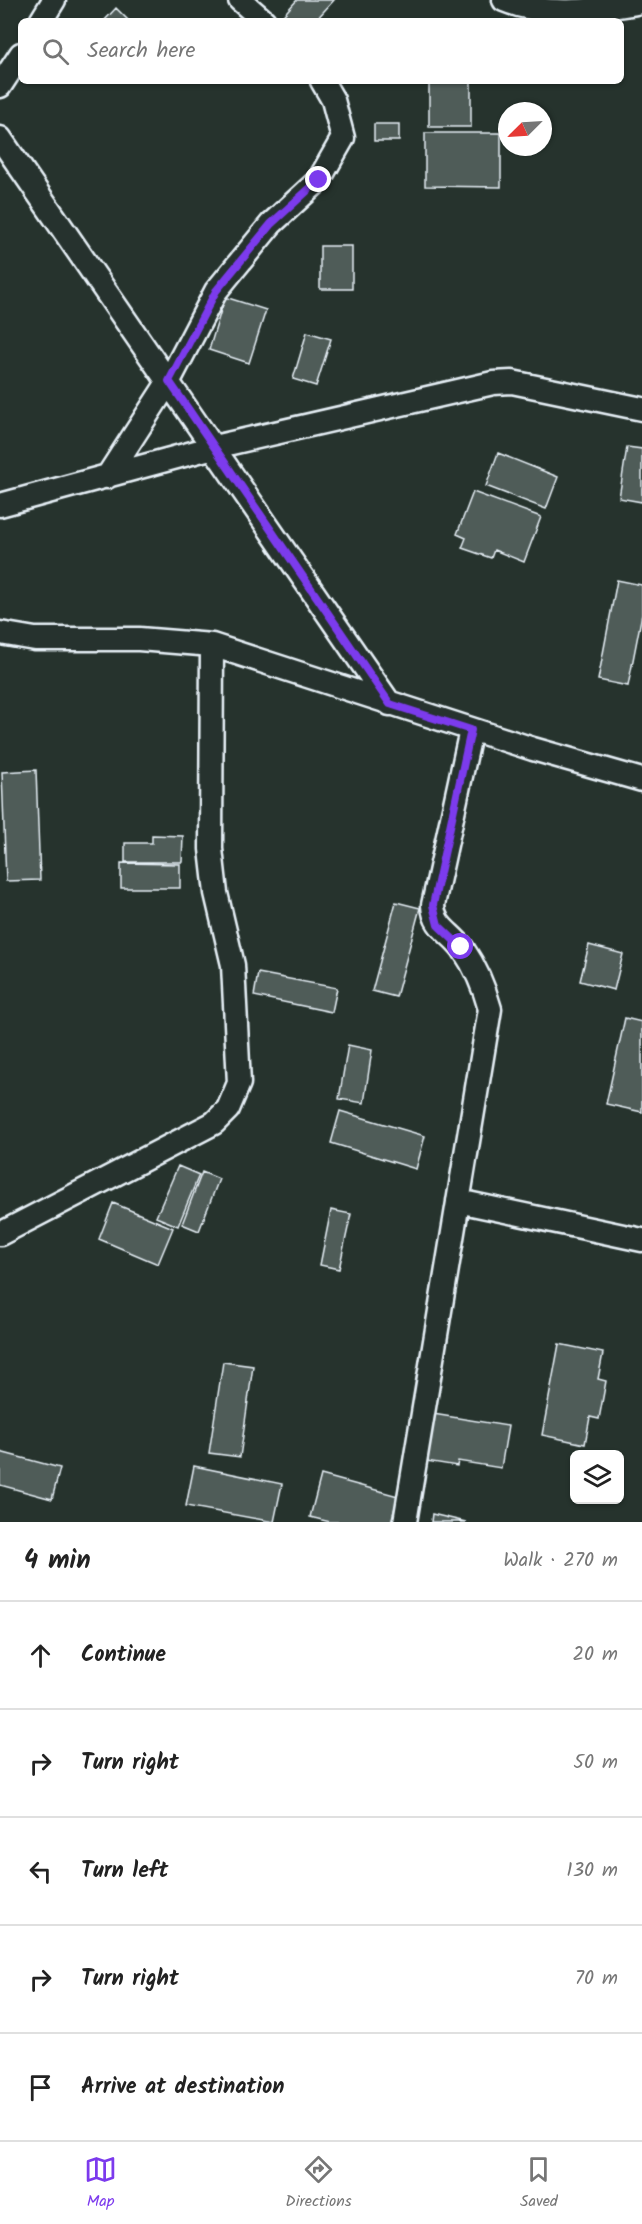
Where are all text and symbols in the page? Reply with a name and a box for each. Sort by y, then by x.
search box [18,18,624,84]
text: Search here [87,34,195,69]
icon: search [39,35,72,68]
north arrow [498,102,552,156]
route end [305,166,331,192]
route start [447,933,473,959]
map controls [570,1450,624,1504]
button: layers [570,1450,624,1504]
text: 4 min [24,1540,91,1582]
text: Walk · 270 m [503,1545,618,1577]
text: Continue [81,1638,166,1673]
icon: ahead [24,1639,57,1672]
text: 20 m [572,1639,618,1671]
text: Turn right [81,1746,179,1781]
icon: right [24,1747,57,1780]
text: 50 m [573,1747,618,1779]
text: Turn left [81,1854,168,1889]
icon: left [24,1855,57,1888]
text: 130 m [566,1855,618,1887]
text: Turn right [81,1962,179,1997]
icon: right [24,1963,57,1996]
text: 70 m [575,1963,618,1995]
text: Arrive at destination [81,2070,284,2105]
icon: arrive [24,2071,57,2104]
tab: Map [84,2153,117,2214]
tab: Directions [285,2153,352,2214]
tab: Saved [520,2153,558,2214]

